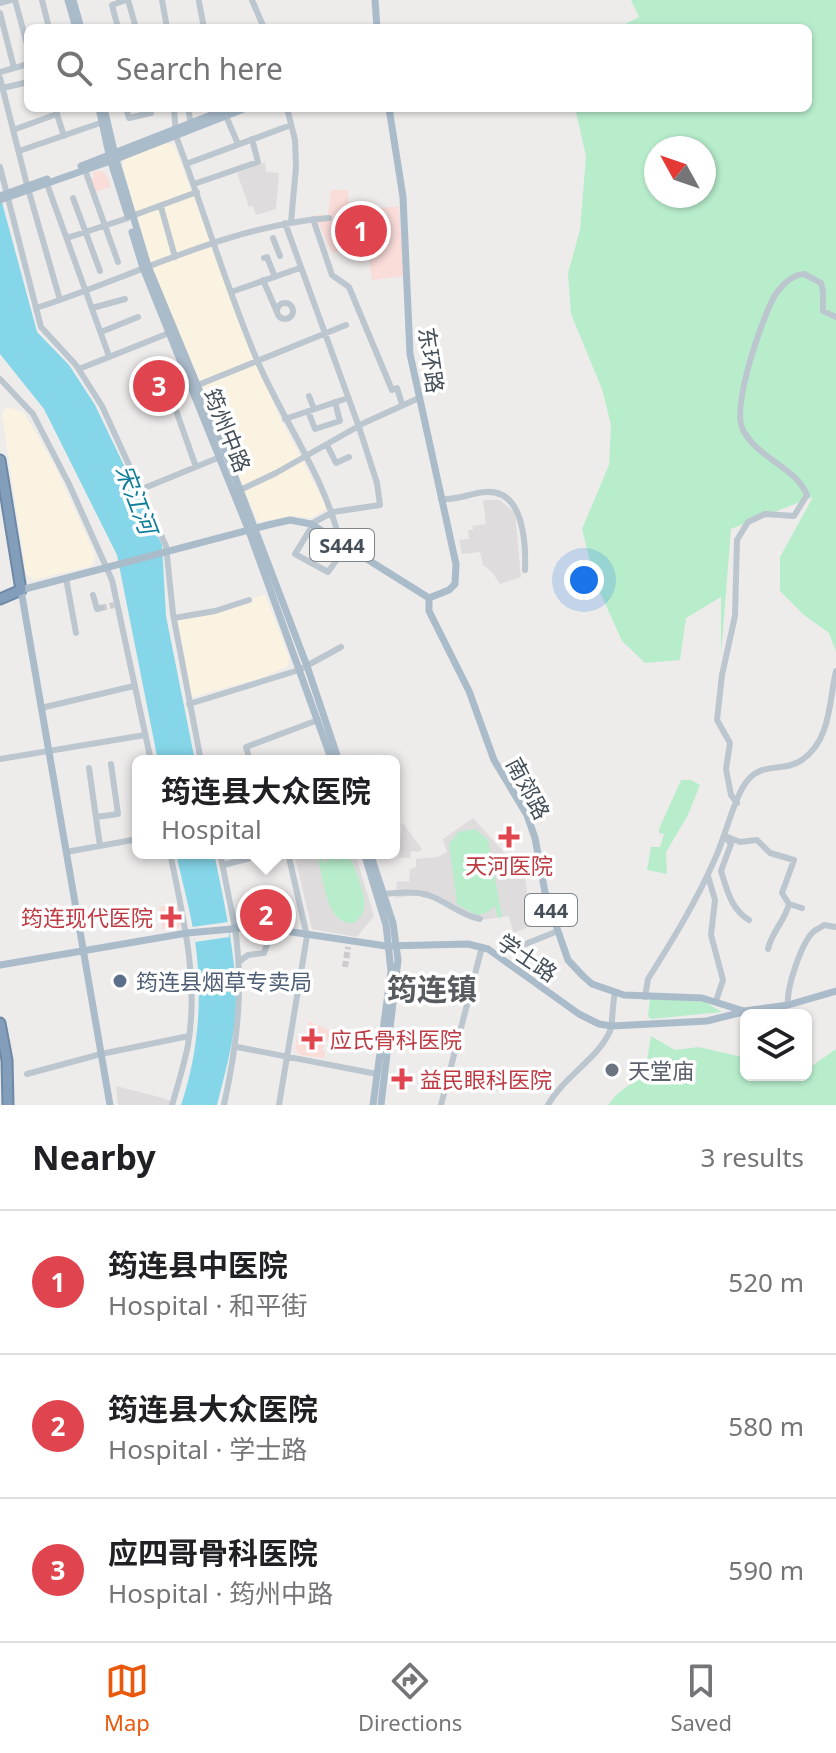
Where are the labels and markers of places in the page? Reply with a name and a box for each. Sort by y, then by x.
pin: 1 [335,201,387,261]
pin: 3 [133,356,185,416]
marker: 天河医院 [498,826,520,848]
place label: 天河医院 [465,850,553,880]
pin: 2 [240,885,292,945]
place label: 筠连现代医院 [21,902,153,932]
marker: 筠连现代医院 [160,906,182,928]
place label: 筠连县烟草专卖局 [136,966,312,996]
marker: 筠连县烟草专卖局 [111,972,129,990]
place label: 应氏骨科医院 [330,1024,462,1054]
marker: 应氏骨科医院 [301,1028,323,1050]
place label: 天堂庙 [628,1055,694,1085]
marker: 天堂庙 [603,1061,621,1079]
place label: 益民眼科医院 [420,1064,552,1094]
marker: 益民眼科医院 [391,1068,413,1090]

